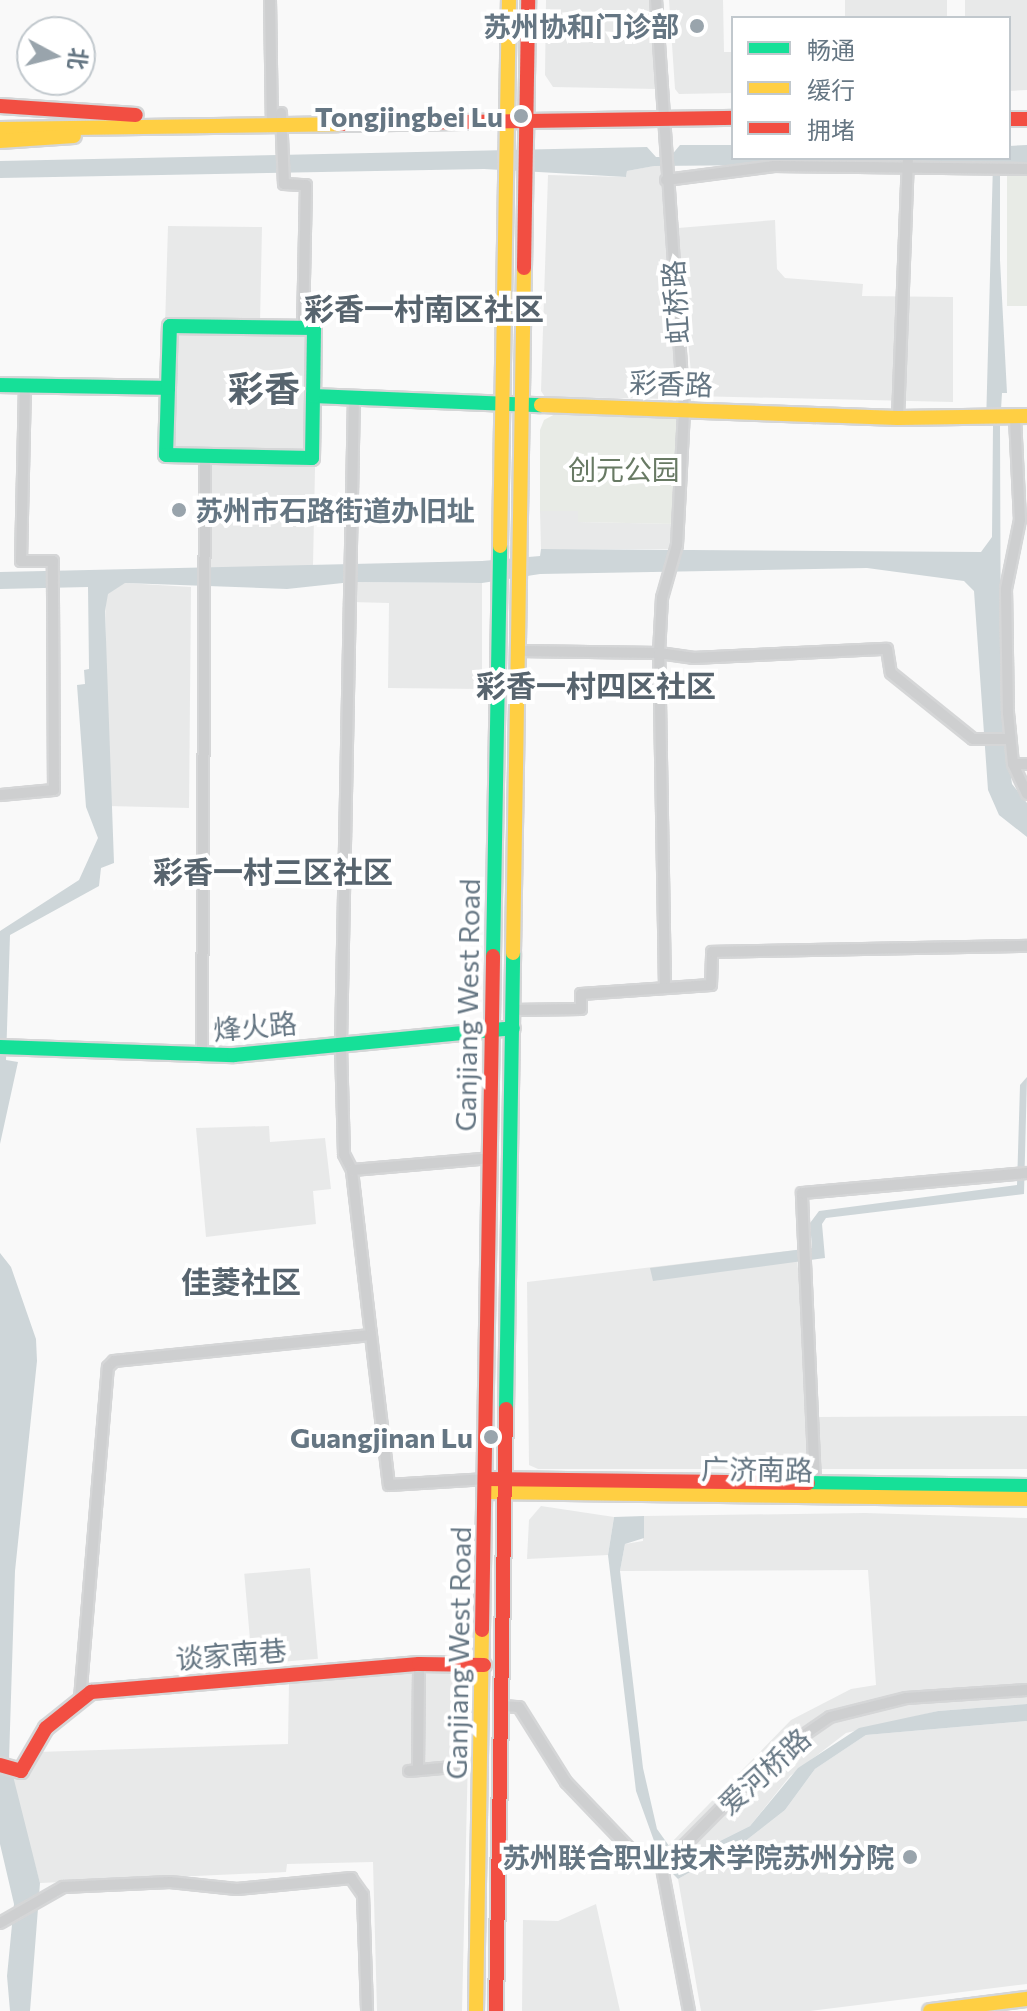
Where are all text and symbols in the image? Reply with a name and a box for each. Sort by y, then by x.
place label: 苏州协和门诊部 [483,9,679,43]
marker: 苏州协和门诊部 [686,15,708,37]
north arrow [16,16,96,96]
legend [731,16,1011,160]
text: 畅通 [807,35,855,64]
text: 北 [64,46,93,71]
text: 缓行 [807,75,855,104]
place label: Tongjingbei Lu [315,99,503,133]
marker: Tongjingbei Lu [510,105,532,127]
text: 拥堵 [807,115,855,144]
street label: 虹桥路 [655,259,695,345]
district label: 彩香一村南区社区 [304,290,544,326]
street label: 彩香路 [628,365,714,401]
district label: 彩香 [228,366,300,410]
park label: 创元公园 [568,452,680,486]
place label: 苏州市石路街道办旧址 [195,493,475,527]
marker: 苏州市石路街道办旧址 [170,501,188,519]
district label: 彩香一村四区社区 [476,667,716,703]
district label: 彩香一村三区社区 [153,853,393,889]
street label: Ganjiang West Road [448,878,486,1132]
street label: 烽火路 [212,1006,298,1046]
district label: 佳菱社区 [181,1263,301,1299]
place label: Guangjinan Lu [290,1420,473,1454]
marker: Guangjinan Lu [480,1426,502,1448]
street label: 广济南路 [701,1451,813,1487]
street label: Ganjiang West Road [439,1526,477,1780]
street label: 谈家南巷 [174,1632,288,1676]
street label: 爱河桥路 [711,1721,817,1821]
place label: 苏州联合职业技术学院苏州分院 [502,1840,894,1874]
marker: 苏州联合职业技术学院苏州分院 [901,1848,919,1866]

